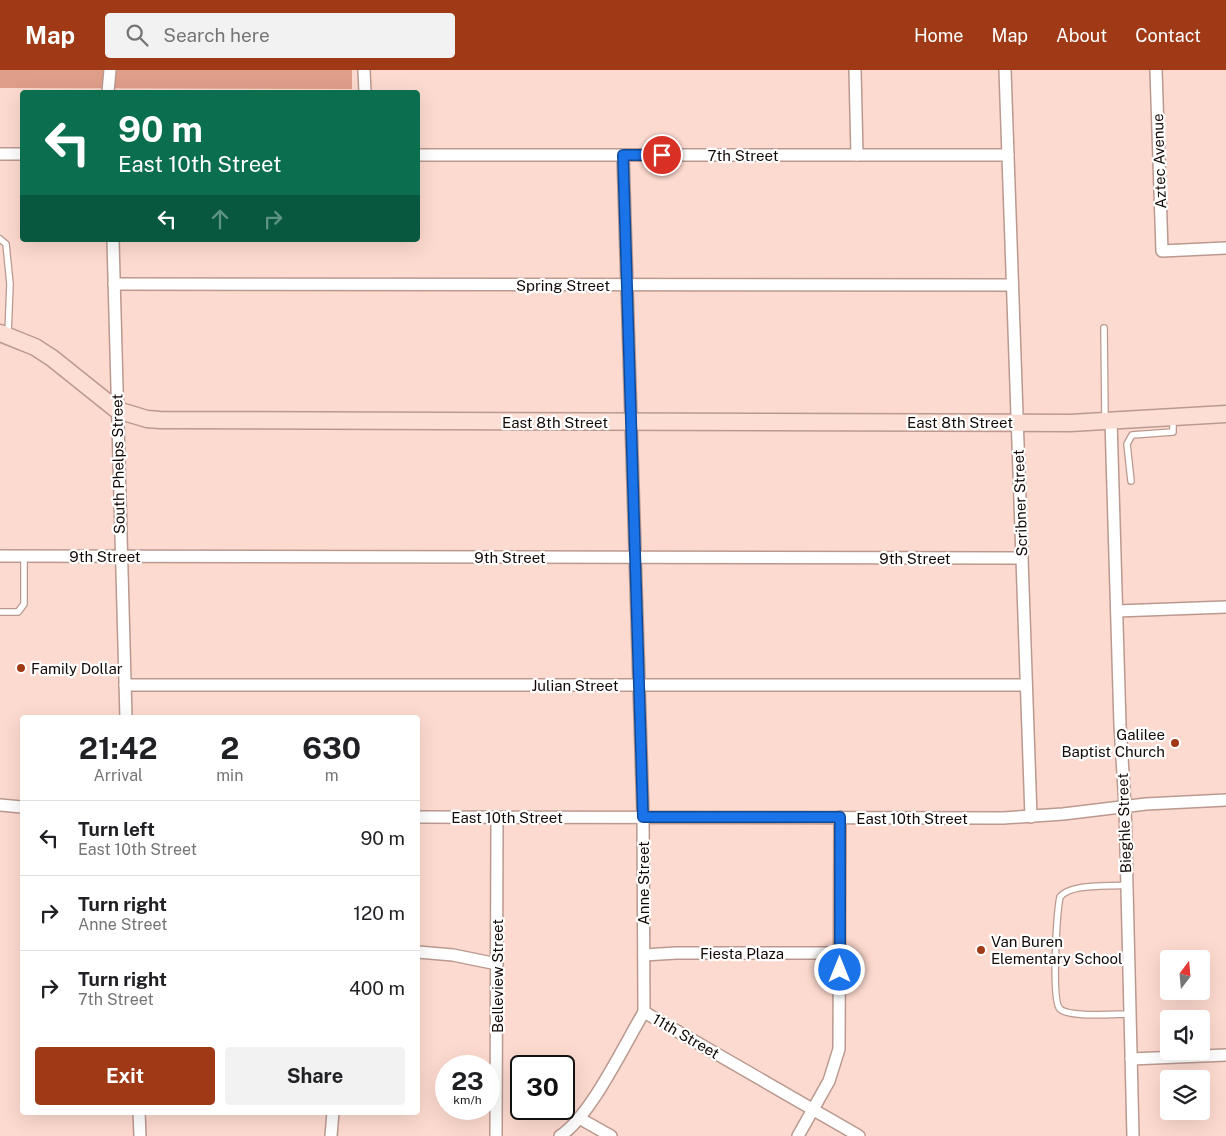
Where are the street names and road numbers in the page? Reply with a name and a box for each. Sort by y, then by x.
street label: Aztec Avenue [1149,113,1169,209]
street label: 7th Street [708,147,779,164]
street label: Spring Street [516,277,610,294]
street label: South Phelps Street [108,394,128,534]
street label: East 8th Street [502,414,608,431]
street label: East 8th Street [907,414,1013,431]
street label: Scribner Street [1010,449,1030,557]
street label: 9th Street [69,548,141,565]
street label: 9th Street [474,549,546,566]
street label: 9th Street [879,550,951,567]
street label: Julian Street [531,677,619,694]
street label: Bieghle Street [1114,772,1134,873]
street label: East 10th Street [451,809,563,826]
street label: East 10th Street [856,810,968,827]
street label: Anne Street [635,841,652,925]
street label: Belleview Street [489,919,506,1033]
street label: Fiesta Plaza [700,945,784,962]
street label: 11th Street [650,1010,722,1062]

